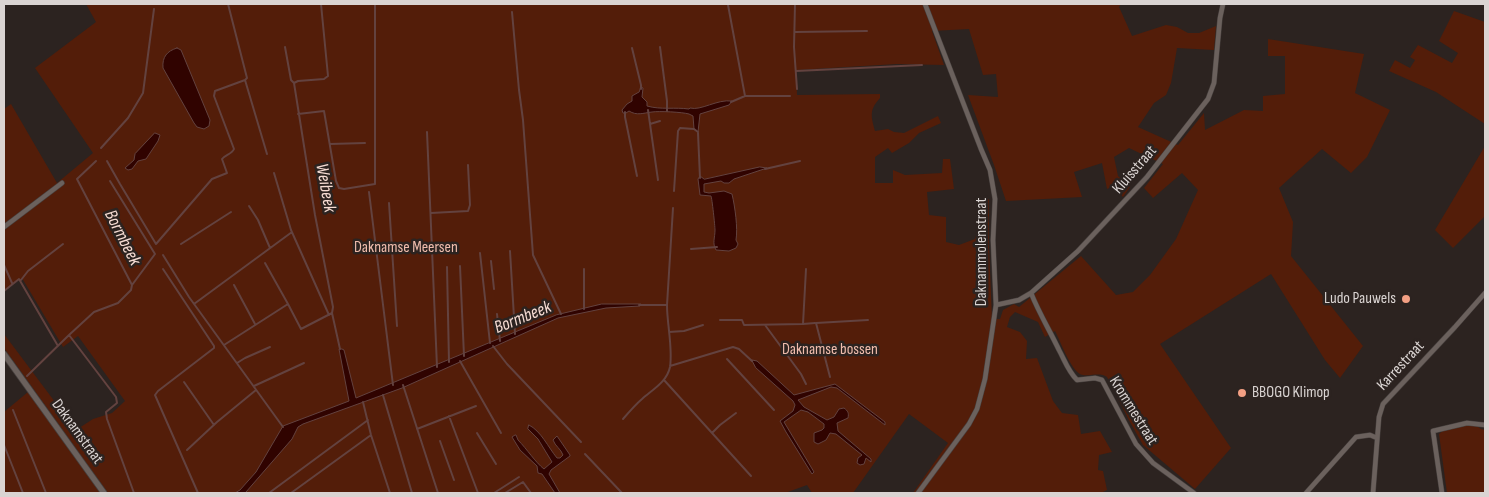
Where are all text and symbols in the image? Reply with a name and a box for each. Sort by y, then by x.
street label: Kluisstraat [1109,142,1161,198]
water label: Weibeek [310,162,340,214]
street label: Daknammolenstraat [972,198,992,306]
water label: Bormbeek [99,207,145,269]
park label: Daknamse Meersen [354,238,458,258]
place label: Ludo Pauwels [1324,289,1396,309]
marker: Ludo Pauwels [1400,293,1412,305]
water label: Bormbeek [491,297,555,339]
street label: Karrestraat [1373,337,1429,395]
park label: Daknamse bossen [782,340,878,360]
street label: Krommestraat [1104,373,1162,449]
place label: BBOGO Klimop [1252,383,1330,403]
marker: BBOGO Klimop [1236,387,1248,399]
street label: Daknamstraat [47,396,107,468]

